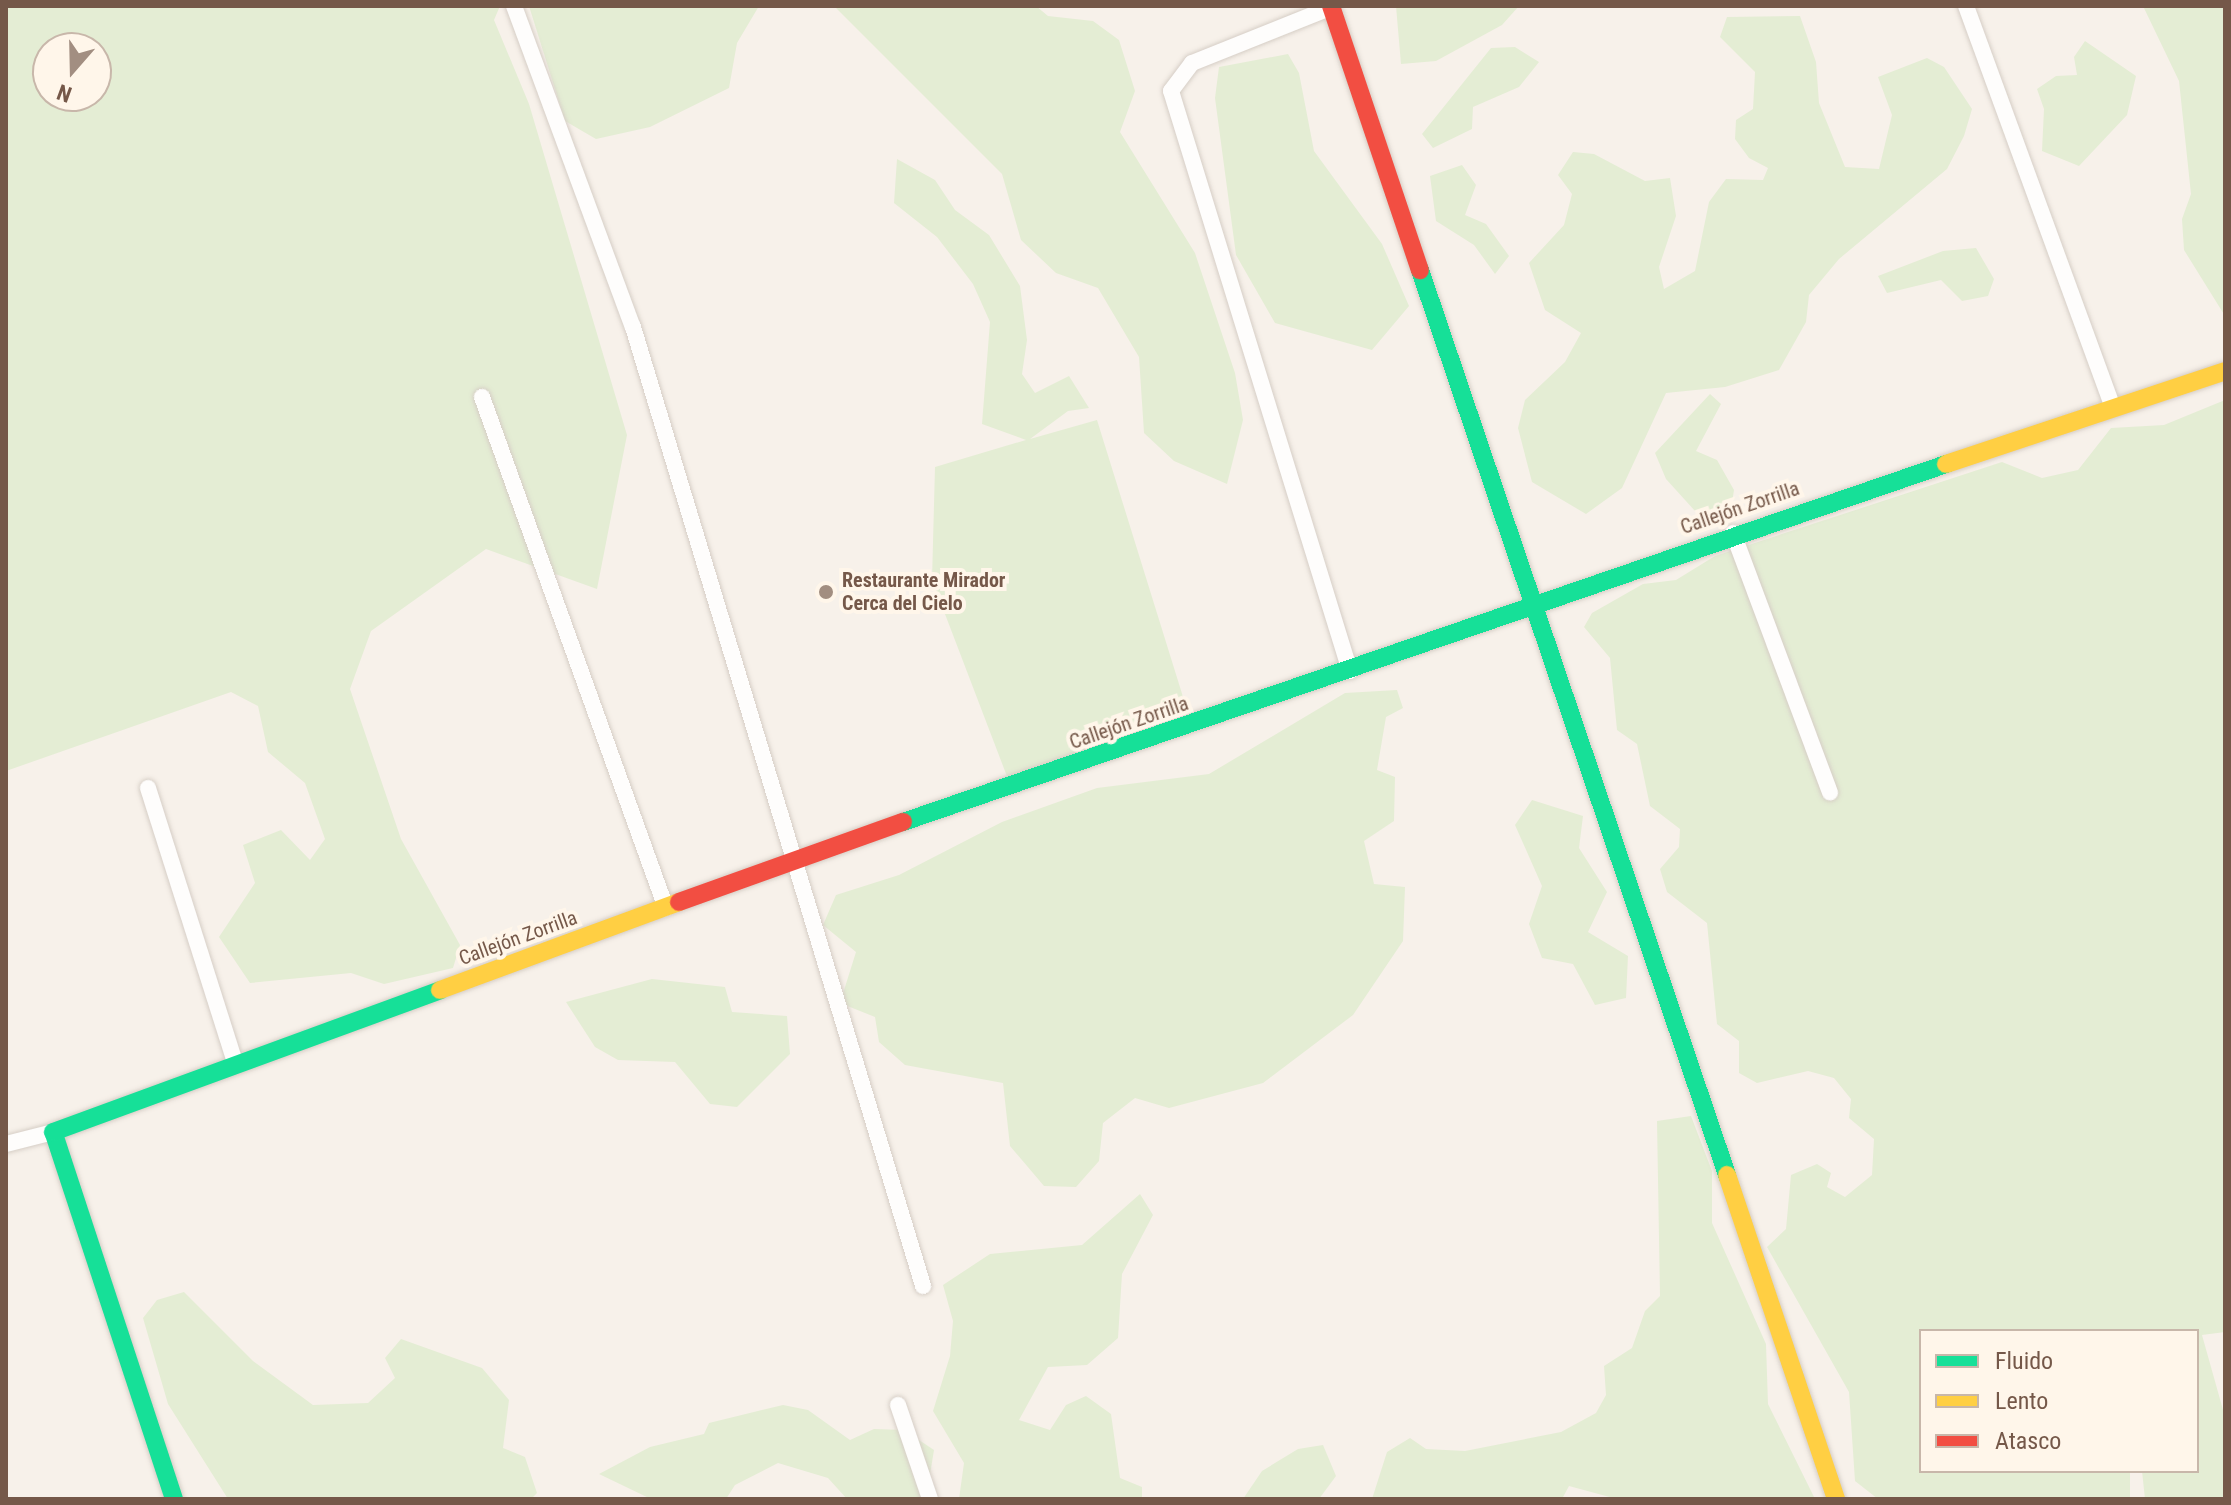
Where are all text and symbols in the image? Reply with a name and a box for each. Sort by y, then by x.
north arrow [32,32,112,112]
text: N [54,79,75,107]
street label: Callejón Zorrilla [1677,476,1803,540]
place label: Restaurante Mirador Cerca del Cielo [842,568,1005,615]
marker: Restaurante Mirador Cerca del Cielo [817,583,835,601]
street label: Callejón Zorrilla [1066,691,1192,755]
street label: Callejón Zorrilla [456,906,580,970]
legend [1919,1329,2199,1473]
text: Fluido [1995,1347,2053,1375]
text: Lento [1995,1387,2048,1415]
text: Atasco [1995,1427,2061,1455]

